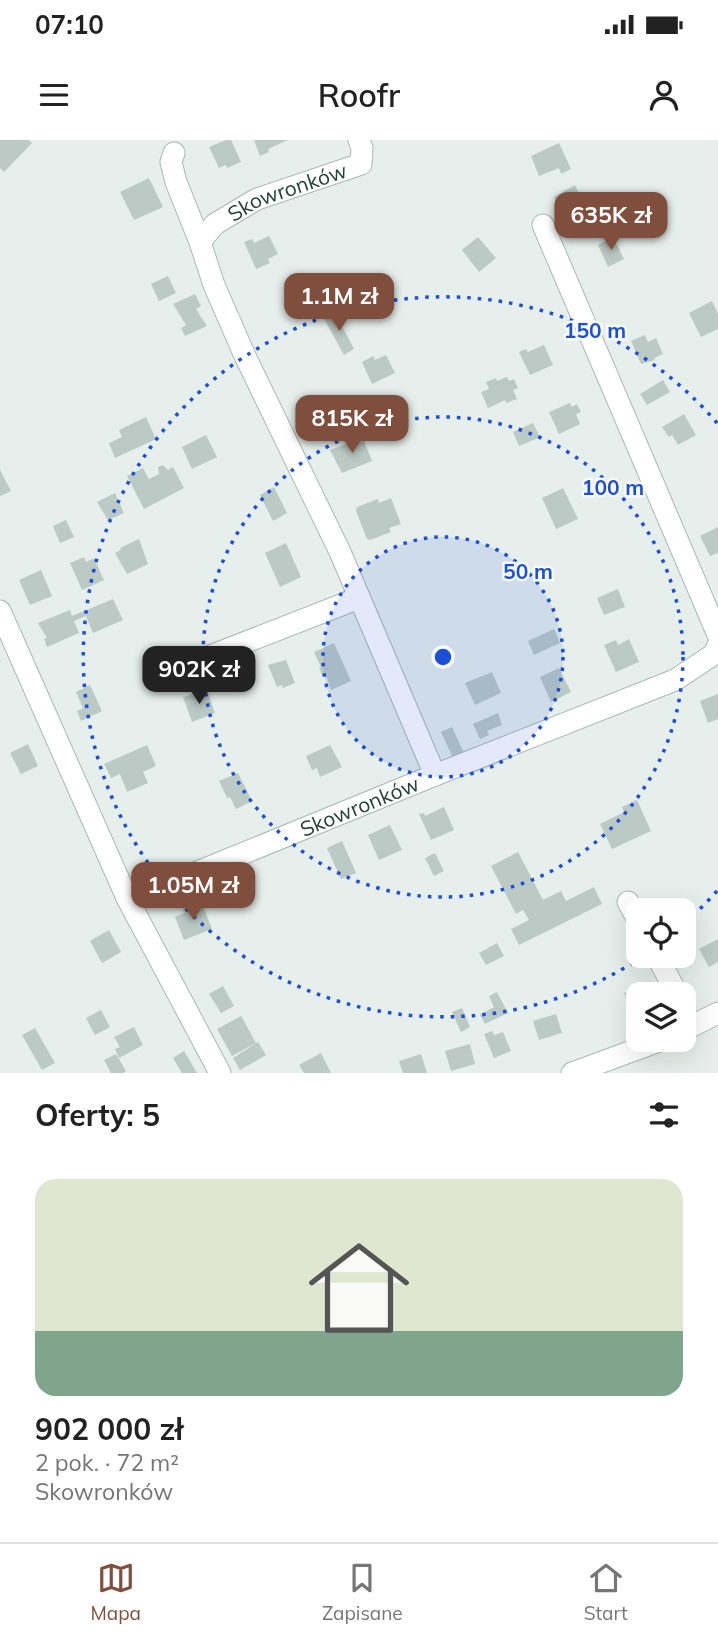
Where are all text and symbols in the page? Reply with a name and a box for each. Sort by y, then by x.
text: 07:10 [35,8,104,41]
text: Roofr [318,75,400,115]
icon: menu [35,76,73,114]
icon: person [645,76,683,114]
street label: Skowronków [222,157,350,227]
pin: 635K zł [546,192,676,252]
text: 635K zł [570,200,652,229]
pin: 1.1M zł [274,274,404,333]
text: 1.1M zł [300,281,378,310]
text: 150 m [564,317,626,343]
pin: 815K zł [287,396,417,455]
text: 815K zł [311,403,393,432]
text: 100 m [582,474,644,500]
text: 50 m [503,558,553,584]
centre of rings [431,645,455,669]
pin: 902K zł [134,646,264,706]
text: 902K zł [158,654,240,683]
street label: Skowronków [296,770,423,842]
pin: 1.05M zł [121,862,265,922]
text: 1.05M zł [147,870,239,899]
map controls [626,898,696,1052]
button: locate [626,898,696,968]
button: layers [626,982,696,1052]
text: Oferty: 5 [35,1096,160,1134]
icon: filters [645,1096,683,1134]
icon: home [296,1225,422,1351]
text: 902 000 zł [35,1410,183,1448]
text: 2 pok. · 72 m² [35,1448,179,1477]
text: Skowronków [35,1477,173,1506]
tab: Mapa [90,1559,141,1625]
tab: Zapisane [322,1559,403,1625]
tab: Start [584,1559,628,1625]

